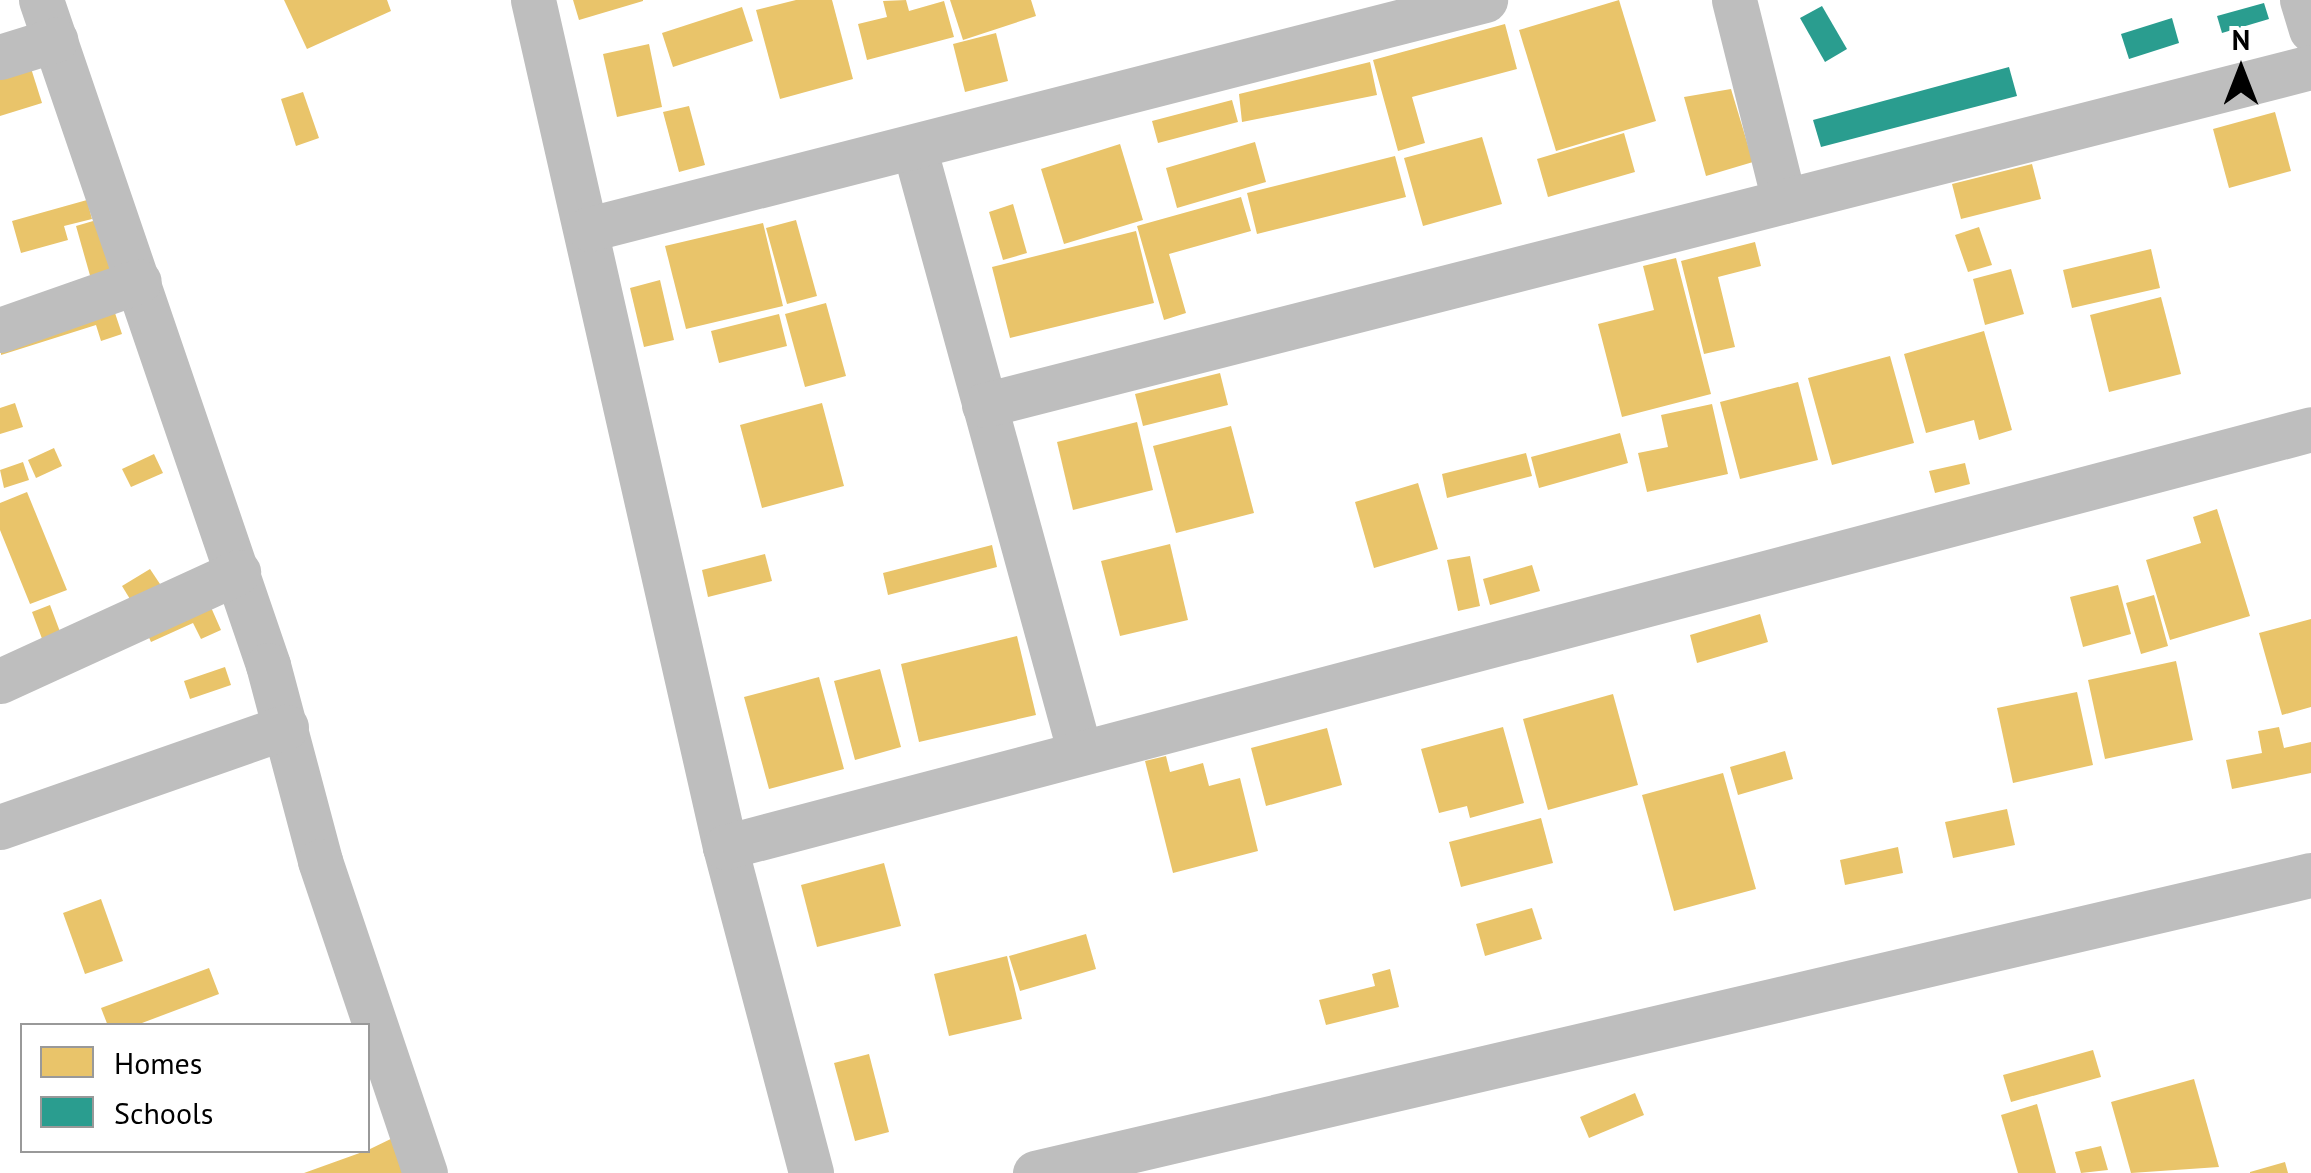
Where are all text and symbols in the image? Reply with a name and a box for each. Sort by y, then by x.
north arrow [2191,20,2291,120]
text: N [2232,21,2250,58]
legend [20,1023,370,1153]
text: Homes [114,1043,202,1082]
text: Schools [114,1093,213,1132]

